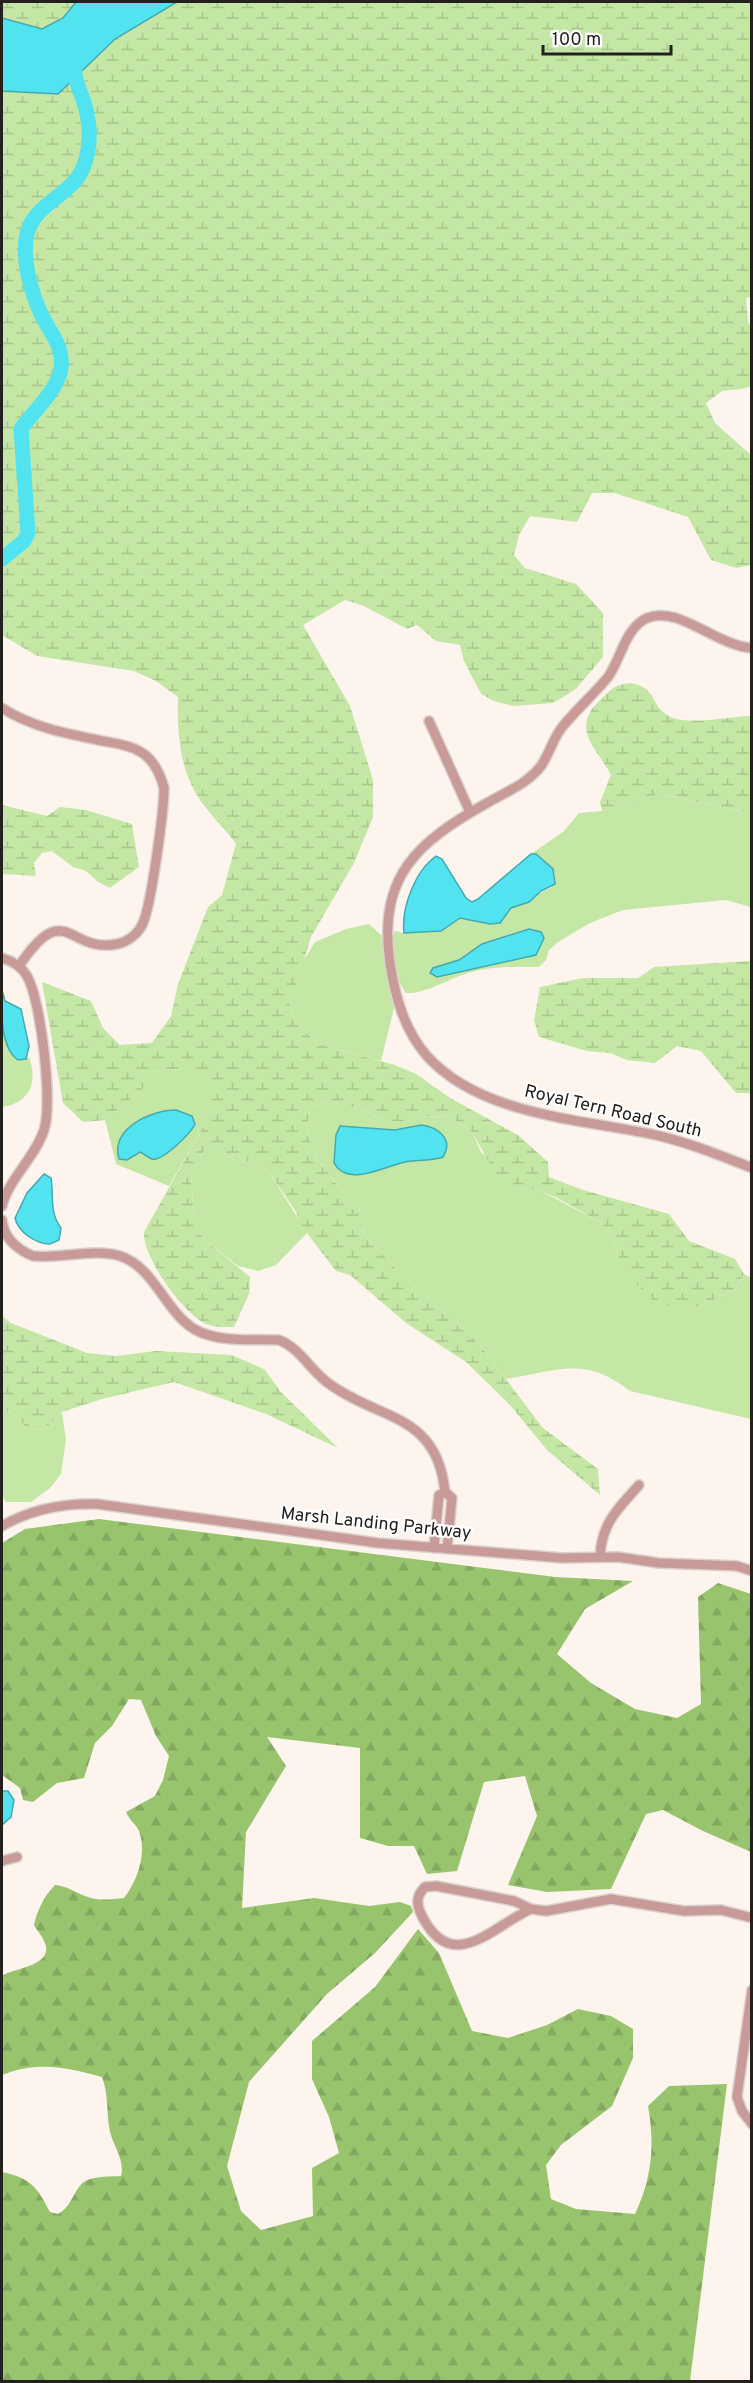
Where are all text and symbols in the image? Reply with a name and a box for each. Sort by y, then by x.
scale bar [543,18,670,56]
text: 100 m [552,29,601,52]
street label: Royal Tern Road South [522,1080,704,1144]
street label: Marsh Landing Parkway [280,1503,472,1545]

